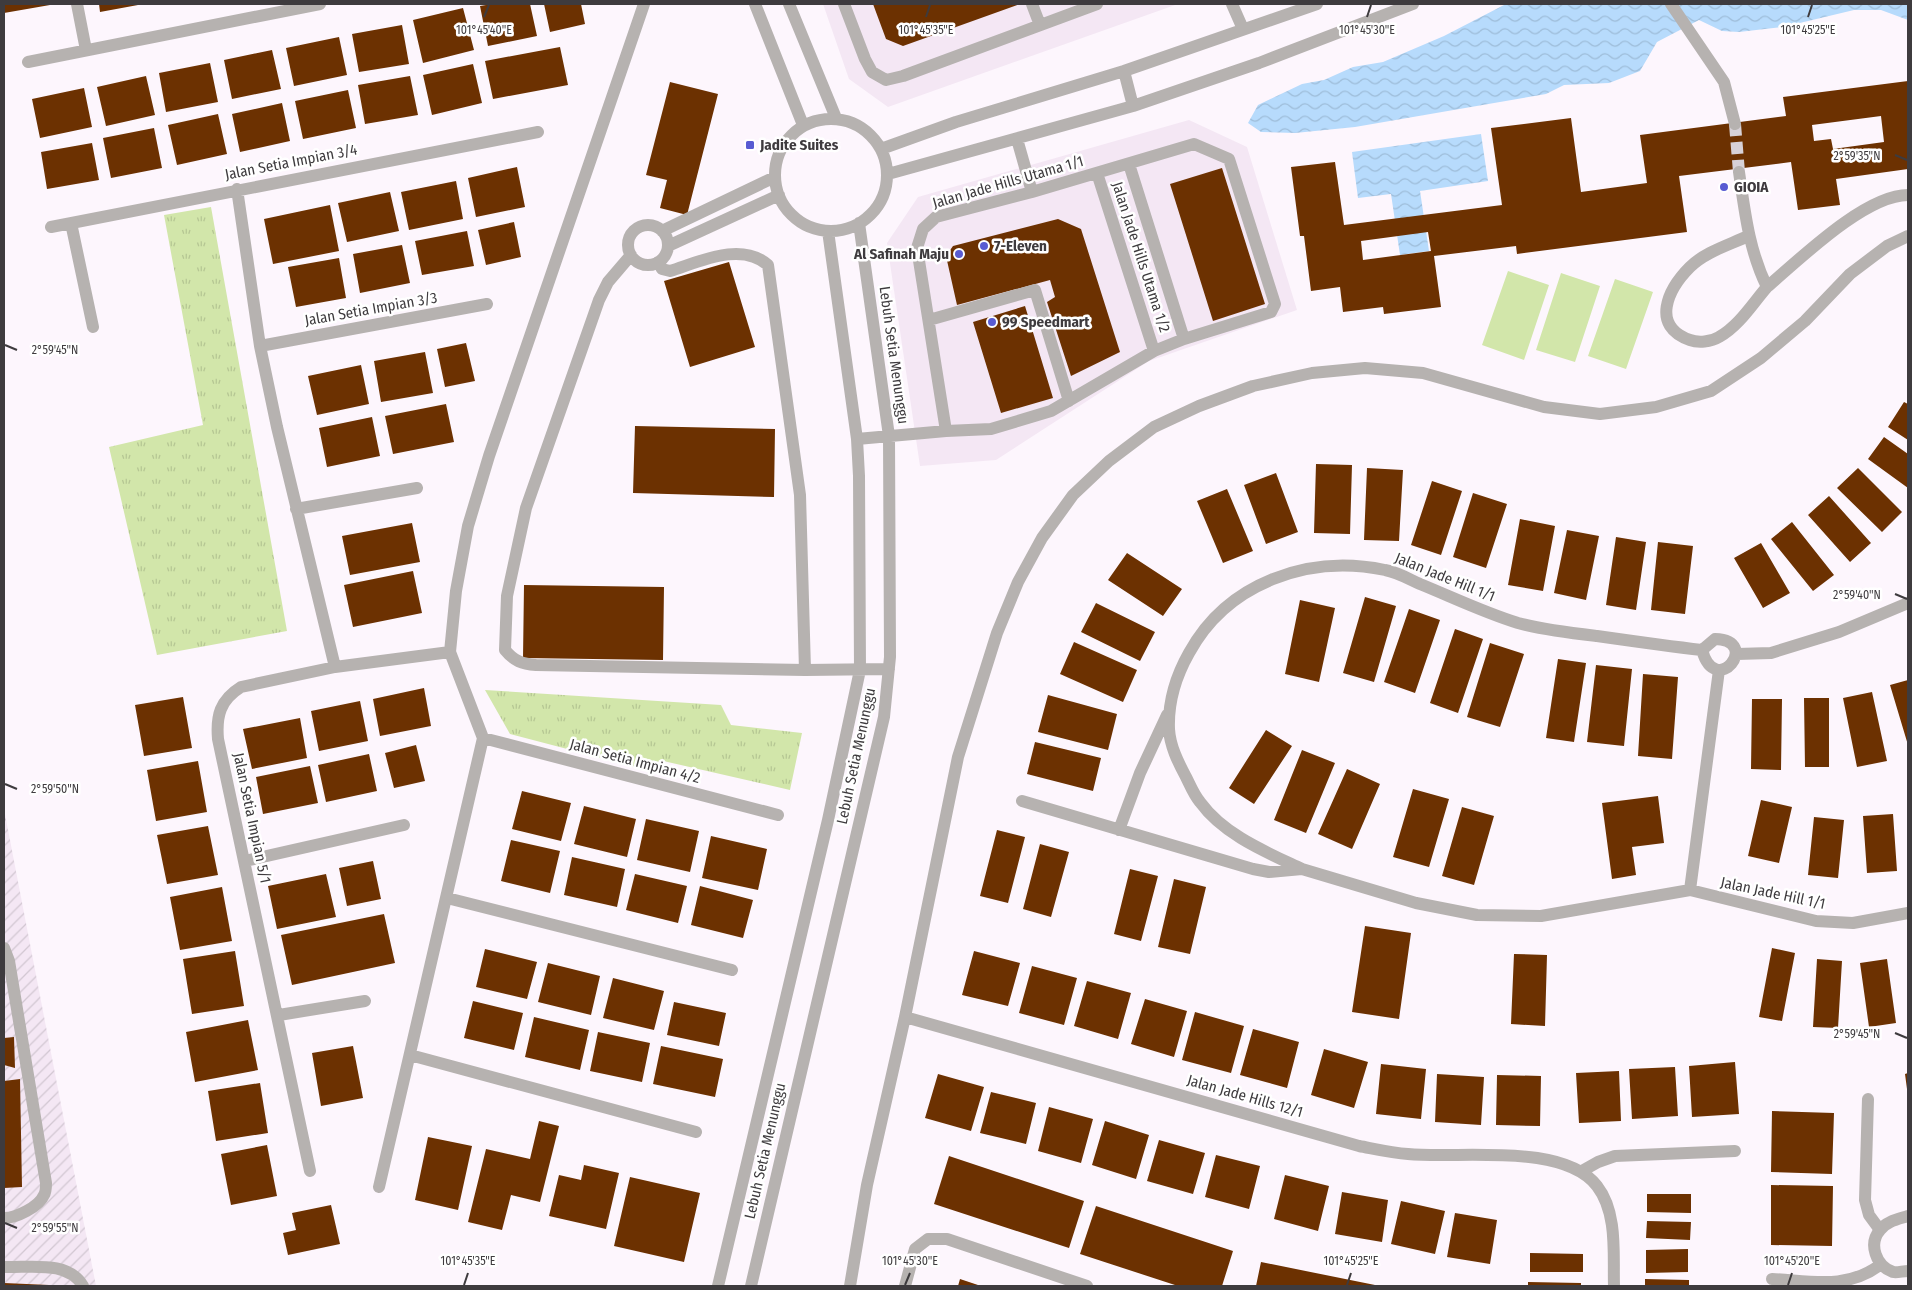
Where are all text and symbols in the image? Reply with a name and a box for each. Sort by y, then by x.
text: 101°45'40"E [456,23,512,37]
text: 101°45'35"E [899,23,954,37]
text: 101°45'30"E [1339,23,1395,37]
text: 101°45'25"E [1781,23,1836,37]
place label: Jadite Suites [759,136,839,154]
marker: Jadite Suites [744,139,756,151]
street label: Jalan Setia Impian 3/4 [223,140,359,184]
text: 2°59'35"N [1834,149,1880,163]
street label: Jalan Jade Hills Utama 1/1 [930,152,1086,212]
place label: GIOIA [1734,178,1769,196]
street label: Jalan Jade Hills Utama 1/2 [1108,179,1174,335]
marker: GIOIA [1718,181,1730,193]
place label: 7-Eleven [994,237,1047,255]
marker: 7-Eleven [978,240,990,252]
place label: Al Safinah Maju [853,245,949,263]
marker: Al Safinah Maju [953,248,965,260]
street label: Lebuh Setia Menunggu [875,285,913,425]
street label: Jalan Setia Impian 3/3 [303,288,439,330]
place label: 99 Speedmart [1002,313,1090,331]
marker: 99 Speedmart [986,316,998,328]
text: 2°59'45"N [32,343,78,357]
street label: Jalan Jade Hill 1/1 [1392,549,1498,605]
text: 2°59'40"N [1833,588,1881,602]
street label: Lebuh Setia Menunggu [833,686,879,826]
street label: Jalan Setia Impian 4/2 [568,735,703,787]
street label: Jalan Setia Impian 5/1 [229,751,275,885]
text: 2°59'50"N [31,782,79,796]
street label: Jalan Jade Hill 1/1 [1719,873,1827,913]
text: 2°59'45"N [1834,1027,1880,1041]
street label: Jalan Jade Hills 12/1 [1185,1071,1305,1121]
street label: Lebuh Setia Menunggu [741,1081,789,1221]
text: 2°59'55"N [32,1221,78,1235]
text: 101°45'35"E [441,1254,496,1268]
text: 101°45'30"E [882,1254,938,1268]
text: 101°45'25"E [1324,1254,1379,1268]
text: 101°45'20"E [1764,1254,1820,1268]

